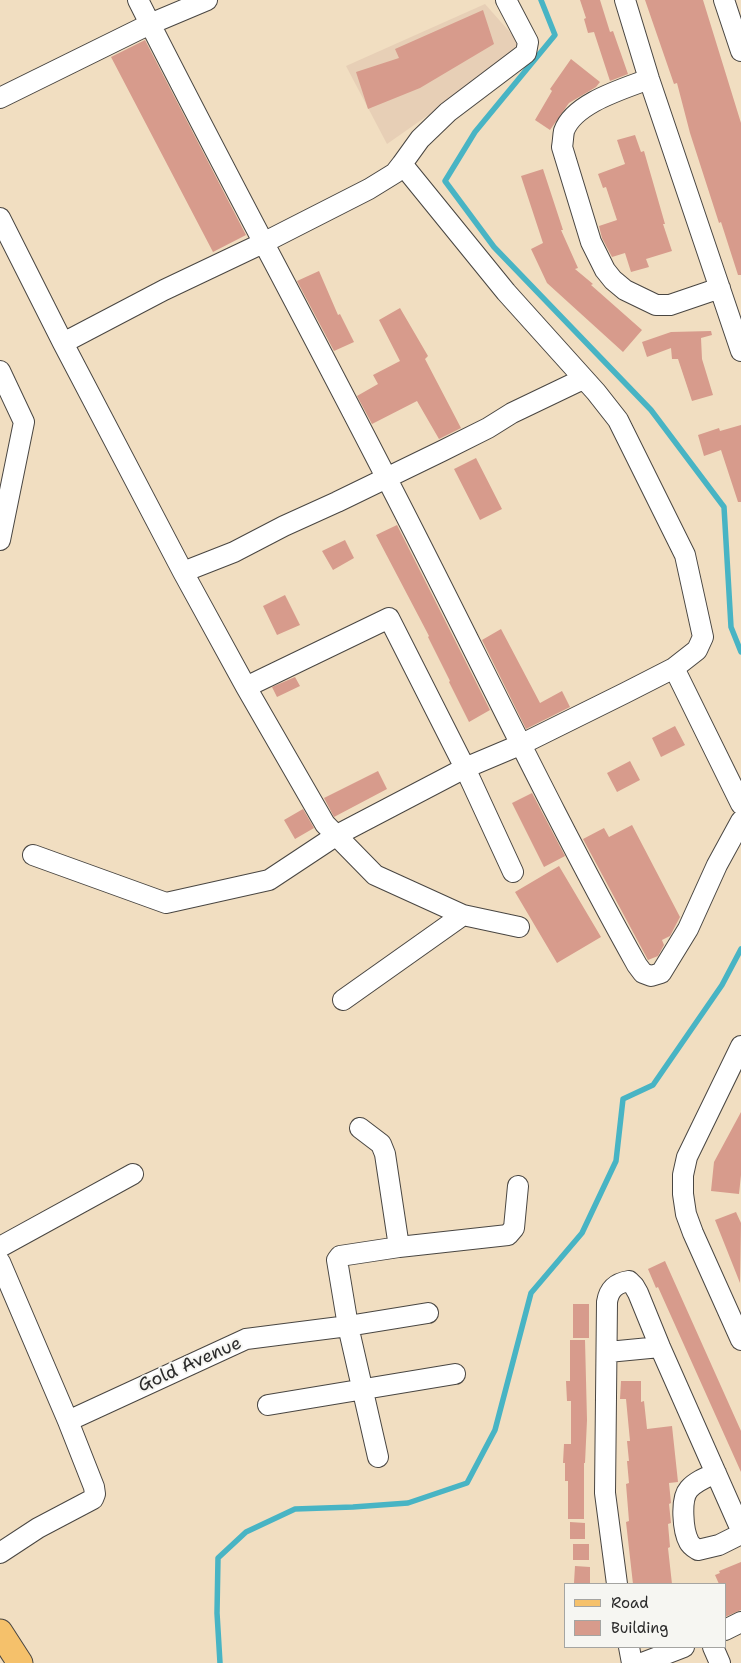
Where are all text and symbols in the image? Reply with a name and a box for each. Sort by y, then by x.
street label: Gold Avenue [135,1333,245,1397]
legend [564,1583,726,1648]
text: Road [611,1593,649,1613]
text: Building [611,1618,668,1638]

